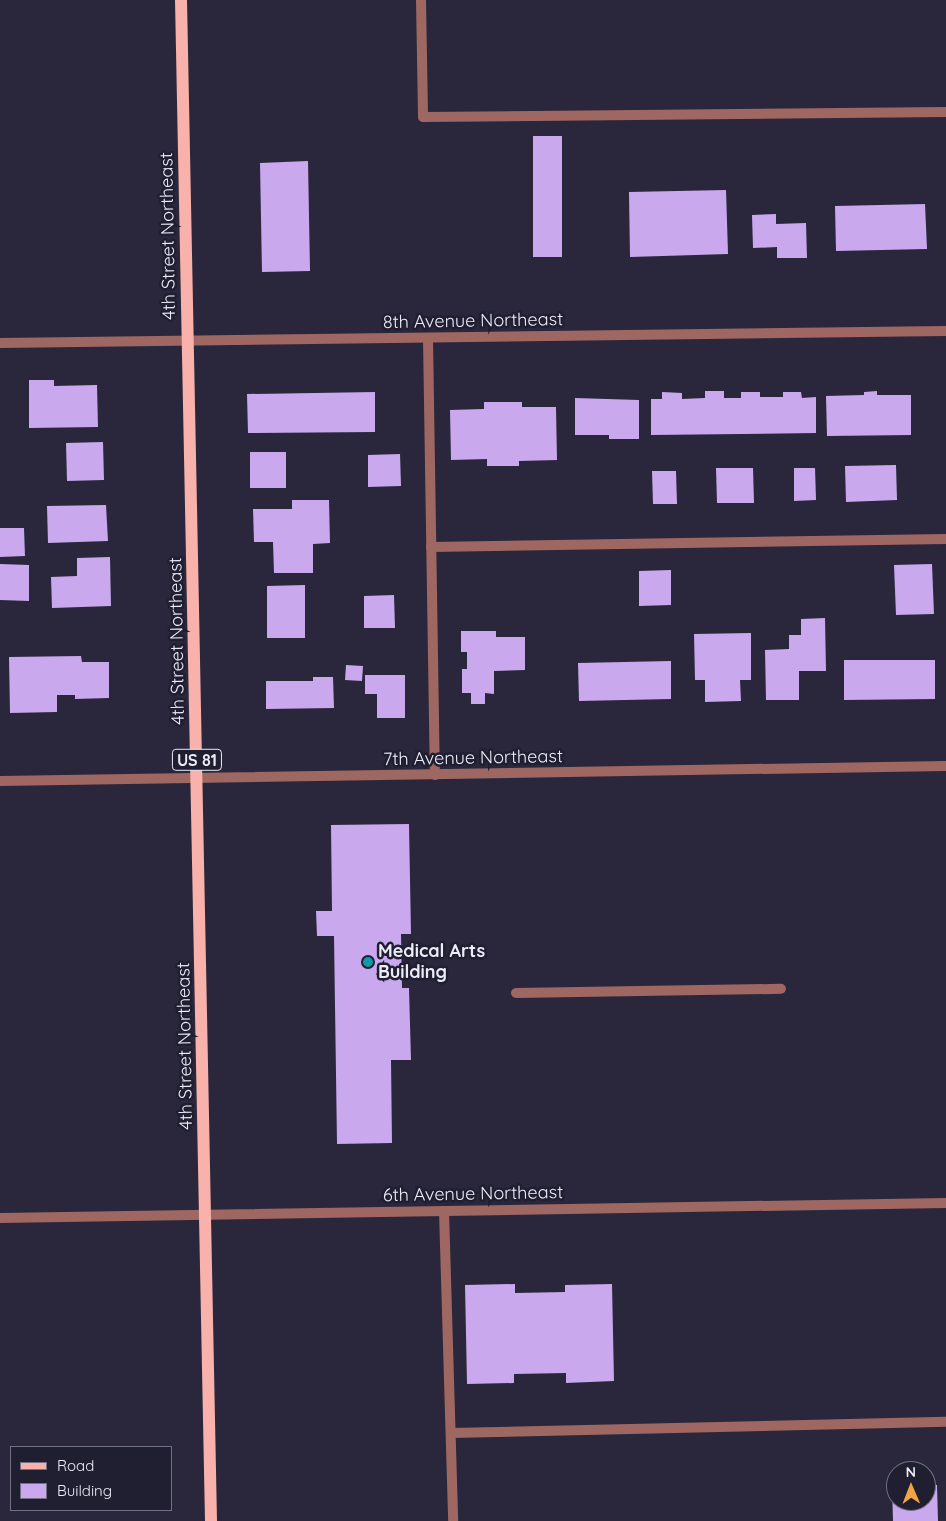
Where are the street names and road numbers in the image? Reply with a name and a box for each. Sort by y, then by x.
street label: 4th Street Northeast [156,152,180,320]
street label: 8th Avenue Northeast [383,309,563,333]
street label: 4th Street Northeast [165,557,189,725]
road number: US 81 [171,746,223,774]
street label: 7th Avenue Northeast [383,746,563,770]
street label: 4th Street Northeast [173,962,197,1130]
street label: 6th Avenue Northeast [383,1182,563,1206]

